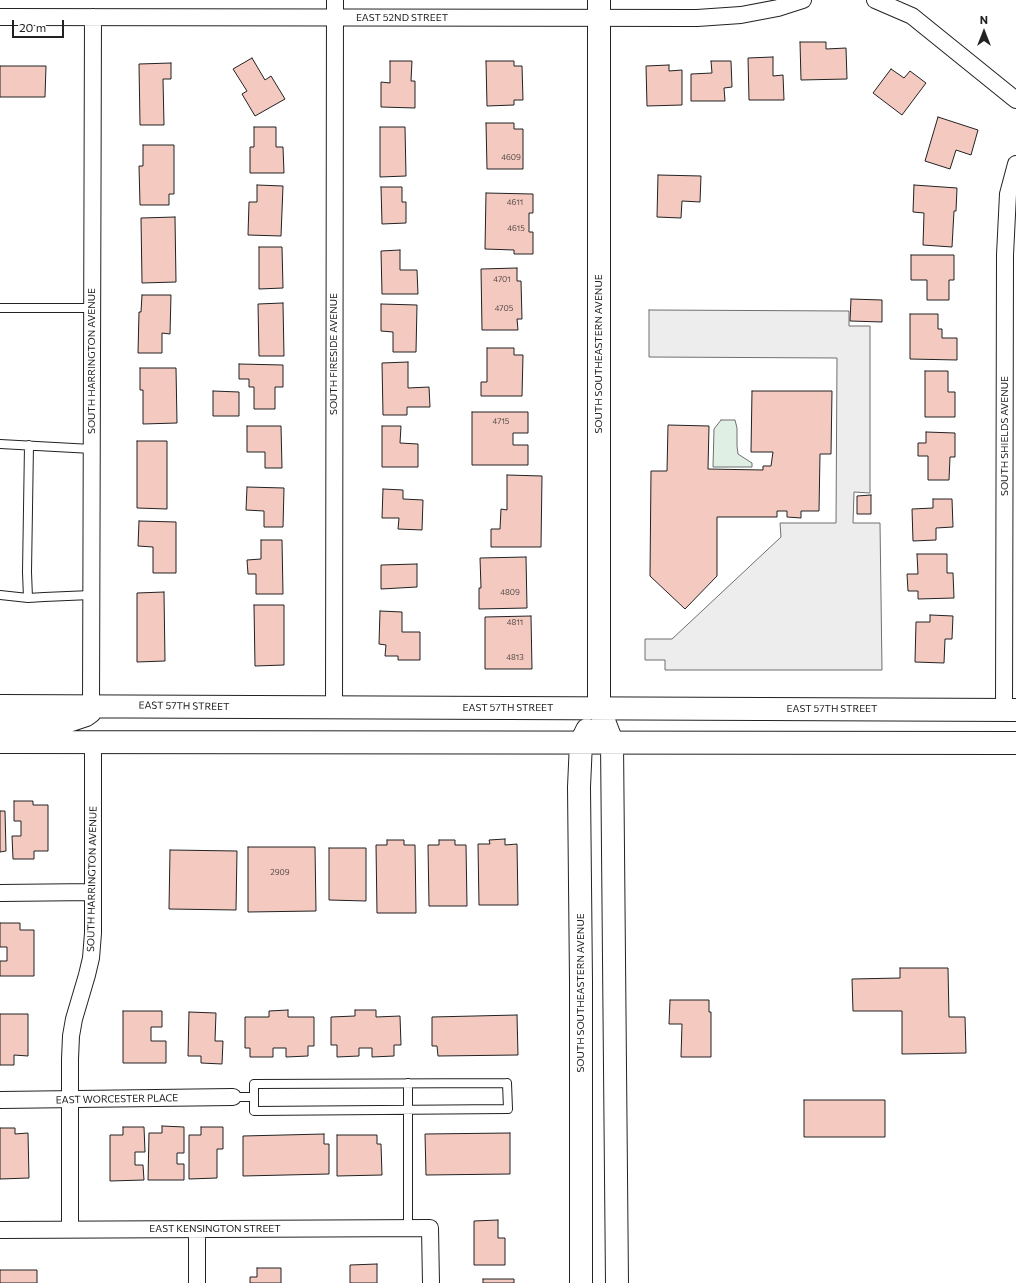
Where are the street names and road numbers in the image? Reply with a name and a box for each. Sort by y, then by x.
street label: EAST 52ND STREET [356,12,448,24]
street label: SOUTH SOUTHEASTERN AVENUE [593,274,605,434]
street label: SOUTH HARRINGTON AVENUE [86,288,98,434]
street label: SOUTH FIRESIDE AVENUE [328,293,340,415]
street label: SOUTH SHIELDS AVENUE [999,376,1011,496]
street label: EAST 57TH STREET [138,699,230,713]
street label: EAST 57TH STREET [463,702,553,714]
street label: EAST 57TH STREET [787,703,877,715]
street label: SOUTH HARRINGTON AVENUE [85,806,99,952]
street label: SOUTH SOUTHEASTERN AVENUE [575,913,587,1073]
street label: EAST WORCESTER PLACE [56,1092,178,1106]
street label: EAST KENSINGTON STREET [149,1223,281,1235]

